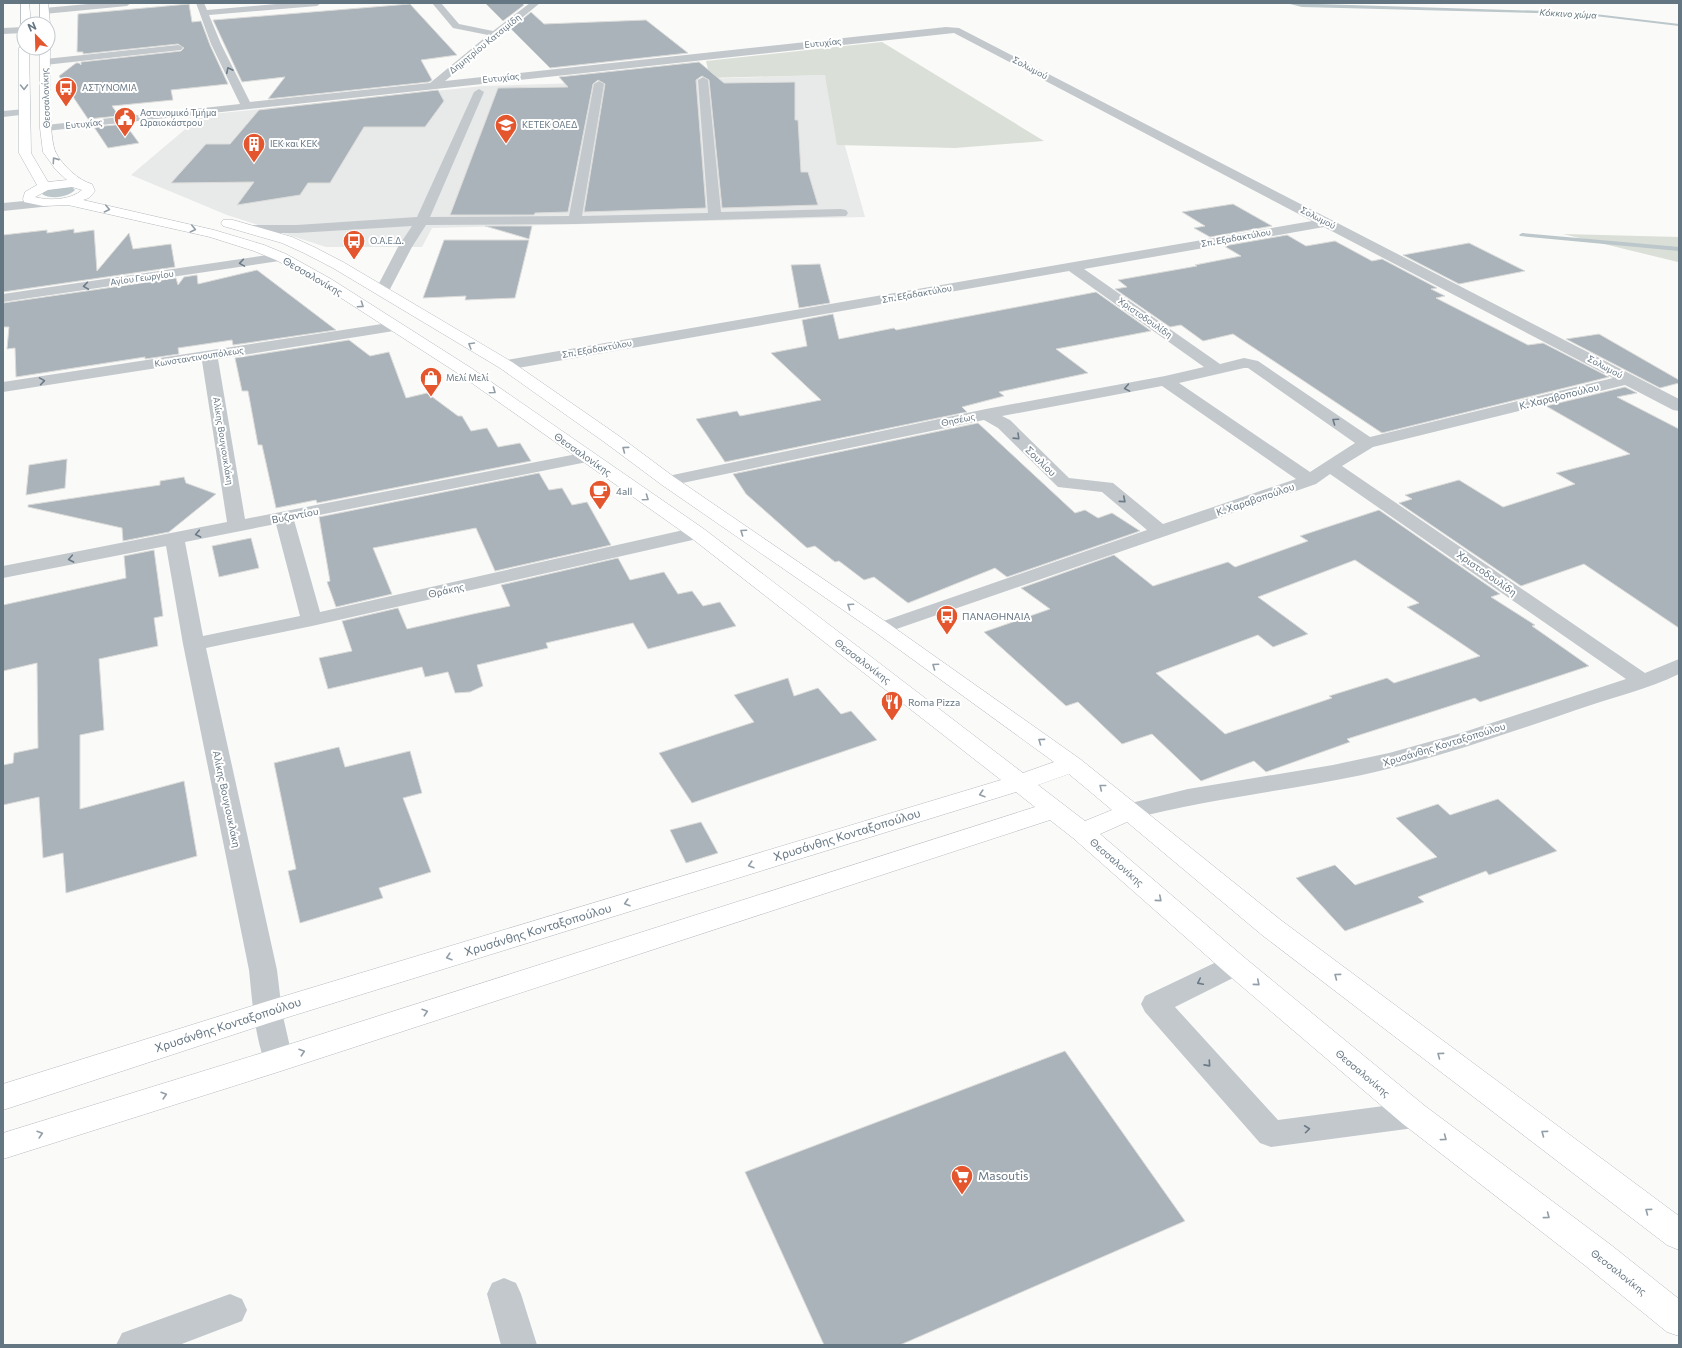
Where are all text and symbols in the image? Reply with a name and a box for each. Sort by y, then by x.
water label: Κόκκινο χώμα [1539,7,1597,21]
street label: Δημητρίου Κατσιμίδη [447,11,523,76]
north arrow [16,16,56,56]
text: N [26,19,38,34]
street label: Ευτυχίας [804,35,843,50]
street label: Σολωμού [1011,54,1050,81]
street label: Θεσσαλονίκης [39,67,52,128]
one-way arrow [226,67,234,75]
street label: Ευτυχίας [482,70,521,85]
bus stop icon: ΑΣΤΥΝΟΜΙΑ [53,75,79,108]
place label: ΑΣΤΥΝΟΜΙΑ [82,82,137,93]
one-way arrow [20,84,29,90]
public building icon: Αστυνομικό Τμήμα Ωραιοκάστρου [112,105,138,138]
place label: Αστυνομικό Τμήμα Ωραιοκάστρου [140,107,217,128]
school or university icon: ΚΕΤΕΚ ΟΑΕΔ [493,112,519,145]
street label: Ευτυχίας [65,116,104,131]
place label: ΚΕΤΕΚ ΟΑΕΔ [522,119,578,130]
building icon: ΙΕΚ και ΚΕΚ [241,131,267,164]
place label: ΙΕΚ και ΚΕΚ [270,138,318,149]
one-way arrow [53,158,60,165]
one-way arrow [104,204,110,212]
street label: Σολωμού [1299,204,1338,231]
one-way arrow [189,224,196,233]
street label: Σπ. Εξαδακτύλου [1200,226,1272,249]
bus stop icon: Ο.Α.Ε.Δ. [341,228,367,261]
place label: Ο.Α.Ε.Δ. [370,235,404,246]
street label: Θεσσαλονίκης [281,254,345,298]
one-way arrow [239,258,245,267]
street label: Αγίου Γεωργίου [110,268,174,287]
one-way arrow [83,281,89,290]
street label: Σπ. Εξαδακτύλου [881,282,953,305]
street label: Χριστοδουλίδη [1116,295,1174,340]
one-way arrow [357,300,364,308]
street label: Σπ. Εξαδακτύλου [561,337,633,360]
one-way arrow [468,342,475,349]
street label: Κωνσταντινουπόλεως [154,344,245,369]
street label: Σολωμού [1586,353,1625,380]
shop icon: Μελί Μελί [418,365,444,398]
place label: Μελί Μελί [446,372,489,383]
one-way arrow [38,377,45,386]
street label: Κ. Χαραβοπούλου [1518,380,1601,412]
one-way arrow [1124,383,1130,392]
one-way arrow [489,386,496,393]
street label: Αλίκης Βουγιουκλάκη [211,396,236,486]
street label: Θησέως [940,410,976,428]
one-way arrow [1332,419,1339,426]
street label: Θεσσαλονίκης [552,430,614,478]
one-way arrow [1012,432,1020,440]
street label: Σουλίου [1023,444,1059,479]
one-way arrow [623,447,630,454]
cafe icon: 4all [587,478,613,511]
street label: Κ. Χαραβοπούλου [1214,480,1296,518]
place label: 4all [616,485,632,497]
one-way arrow [642,493,649,501]
one-way arrow [1118,496,1126,503]
street label: Βυζαντίου [271,505,320,525]
one-way arrow [195,529,202,538]
one-way arrow [740,530,747,537]
street label: Χριστοδουλίδη [1455,548,1519,598]
one-way arrow [68,554,74,563]
street label: Θράκης [427,580,465,600]
one-way arrow [847,603,854,611]
bus stop icon: ΠΑΝΑΘΗΝΑΙΑ [934,603,960,636]
place label: ΠΑΝΑΘΗΝΑΙΑ [962,610,1030,622]
street label: Θεσσαλονίκης [833,636,893,686]
one-way arrow [932,663,939,671]
restaurant icon: Roma Pizza [879,689,905,722]
place label: Roma Pizza [908,696,960,708]
street label: Χρυσάνθης Κονταξοπούλου [1381,720,1507,768]
one-way arrow [1038,739,1045,746]
street label: Αλίκης Βουγιουκλάκη [211,749,243,849]
one-way arrow [1099,785,1106,792]
one-way arrow [979,789,986,798]
street label: Χρυσάνθης Κονταξοπούλου [772,805,922,863]
street label: Θεσσαλονίκης [1088,835,1146,889]
one-way arrow [748,860,755,869]
one-way arrow [1154,894,1161,901]
one-way arrow [623,898,630,907]
street label: Χρυσάνθης Κονταξοπούλου [463,900,613,958]
one-way arrow [445,952,452,961]
one-way arrow [1334,974,1341,981]
one-way arrow [1196,977,1204,985]
one-way arrow [1253,979,1260,986]
street label: Χρυσάνθης Κονταξοπούλου [153,994,303,1054]
one-way arrow [422,1008,429,1017]
street label: Θεσσαλονίκης [1333,1047,1393,1099]
one-way arrow [298,1048,305,1057]
one-way arrow [1438,1053,1445,1060]
one-way arrow [1204,1059,1211,1066]
one-way arrow [161,1092,168,1100]
one-way arrow [1304,1125,1310,1134]
one-way arrow [37,1131,44,1139]
one-way arrow [1542,1131,1549,1138]
one-way arrow [1439,1133,1446,1140]
supermarket icon: Masoutis [949,1163,975,1196]
place label: Masoutis [978,1168,1028,1182]
one-way arrow [1645,1209,1652,1216]
one-way arrow [1543,1212,1550,1219]
street label: Θεσσαλονίκης [1589,1247,1649,1297]

